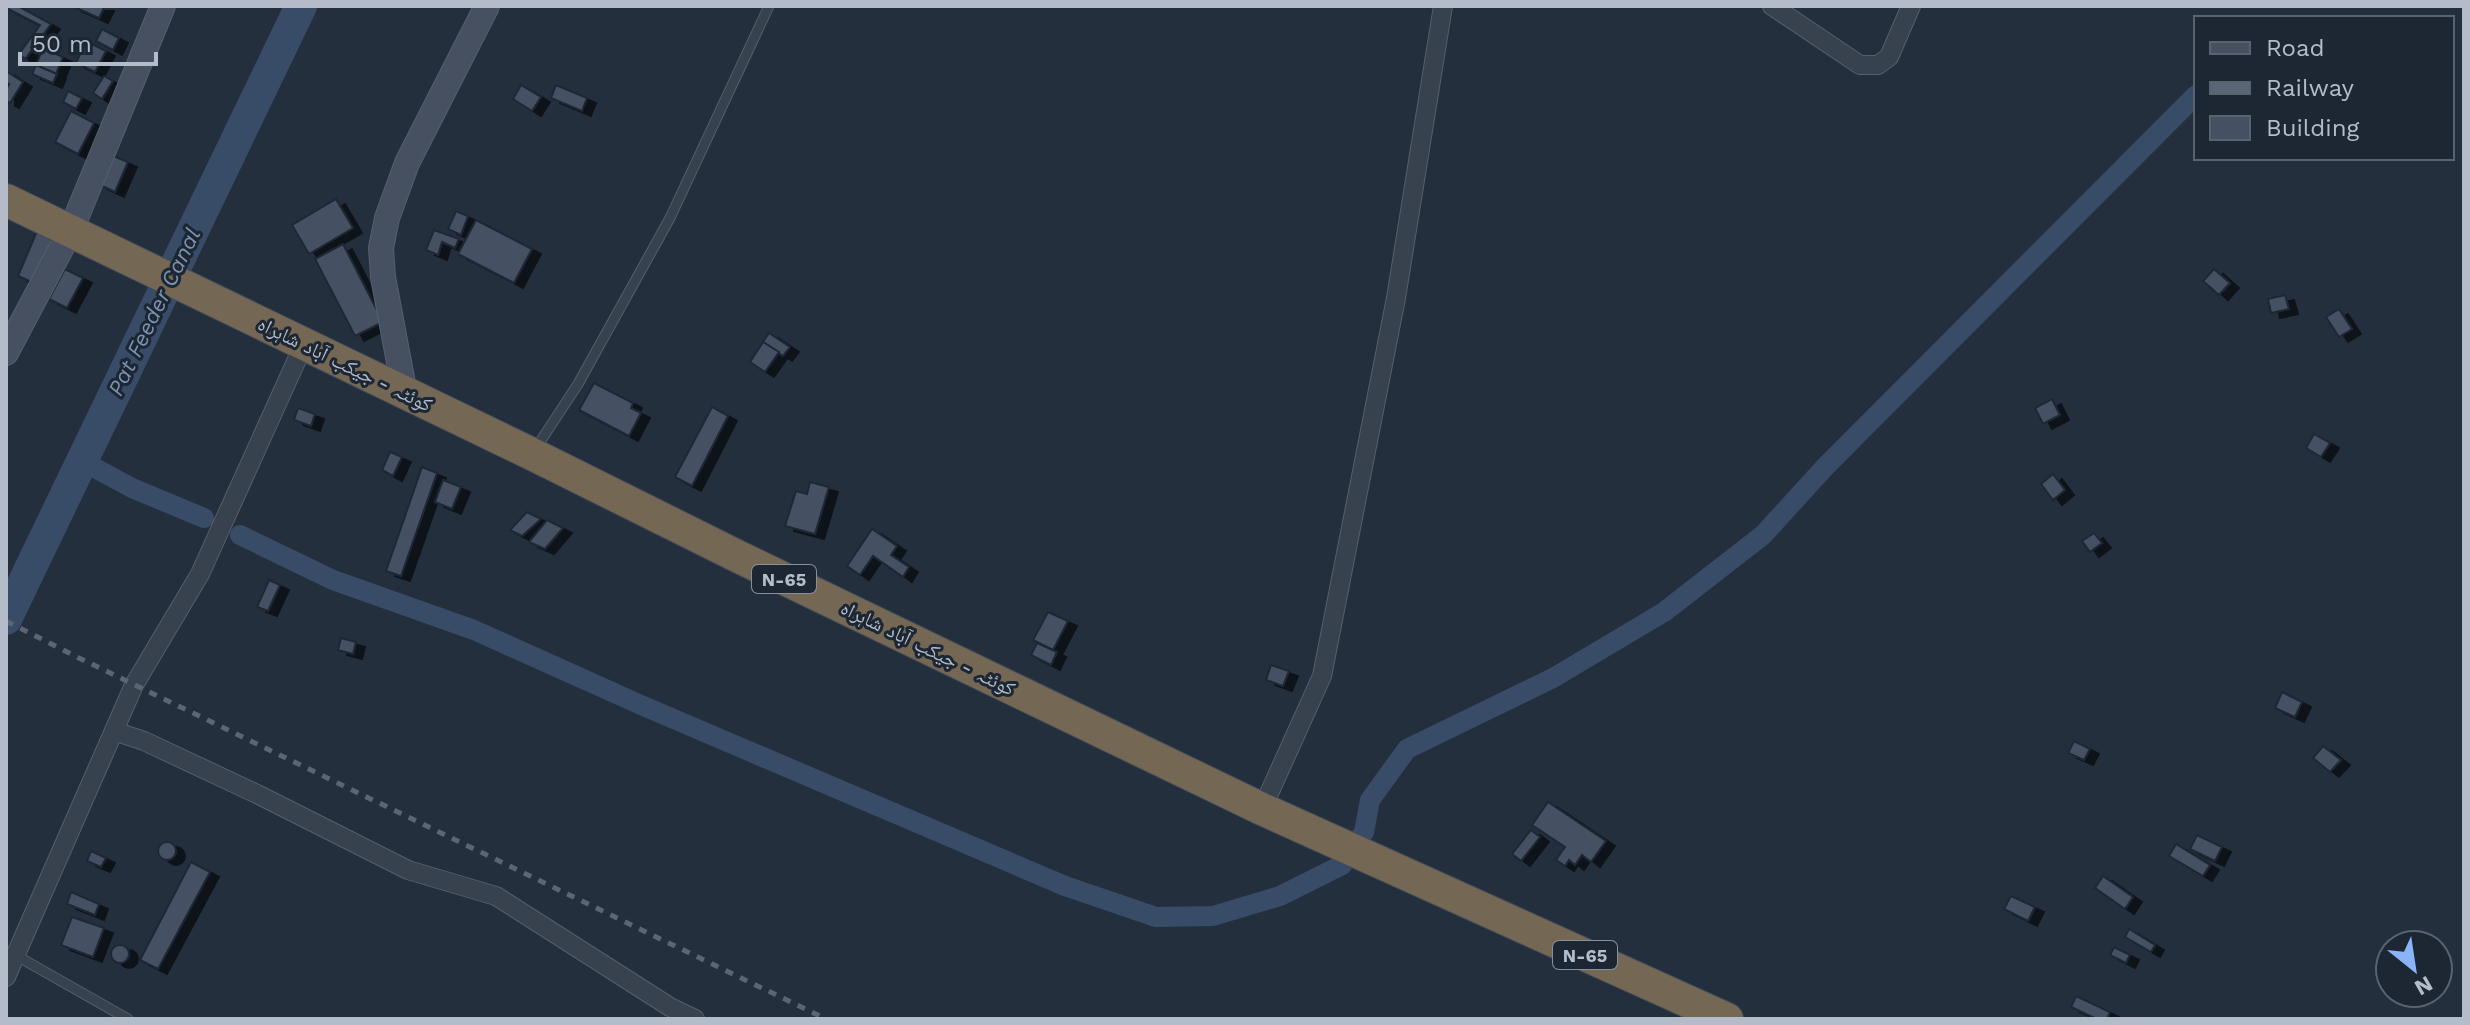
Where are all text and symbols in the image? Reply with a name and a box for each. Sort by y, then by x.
scale bar [20,16,156,66]
legend [2194,16,2454,160]
text: 50 m [32,30,92,58]
text: Road [2266,34,2325,62]
text: Railway [2266,74,2355,102]
text: Building [2266,114,2359,142]
water label: Pat Feeder Canal [103,224,205,400]
street label: کوئٹہ - جیکب آباد شاہراہ [254,311,436,417]
road number: N-65 [752,565,816,593]
street label: کوئٹہ - جیکب آباد شاہراہ [837,595,1019,701]
north arrow [2374,929,2454,1009]
road number: N-65 [1553,941,1617,969]
text: N [2410,971,2437,1001]

